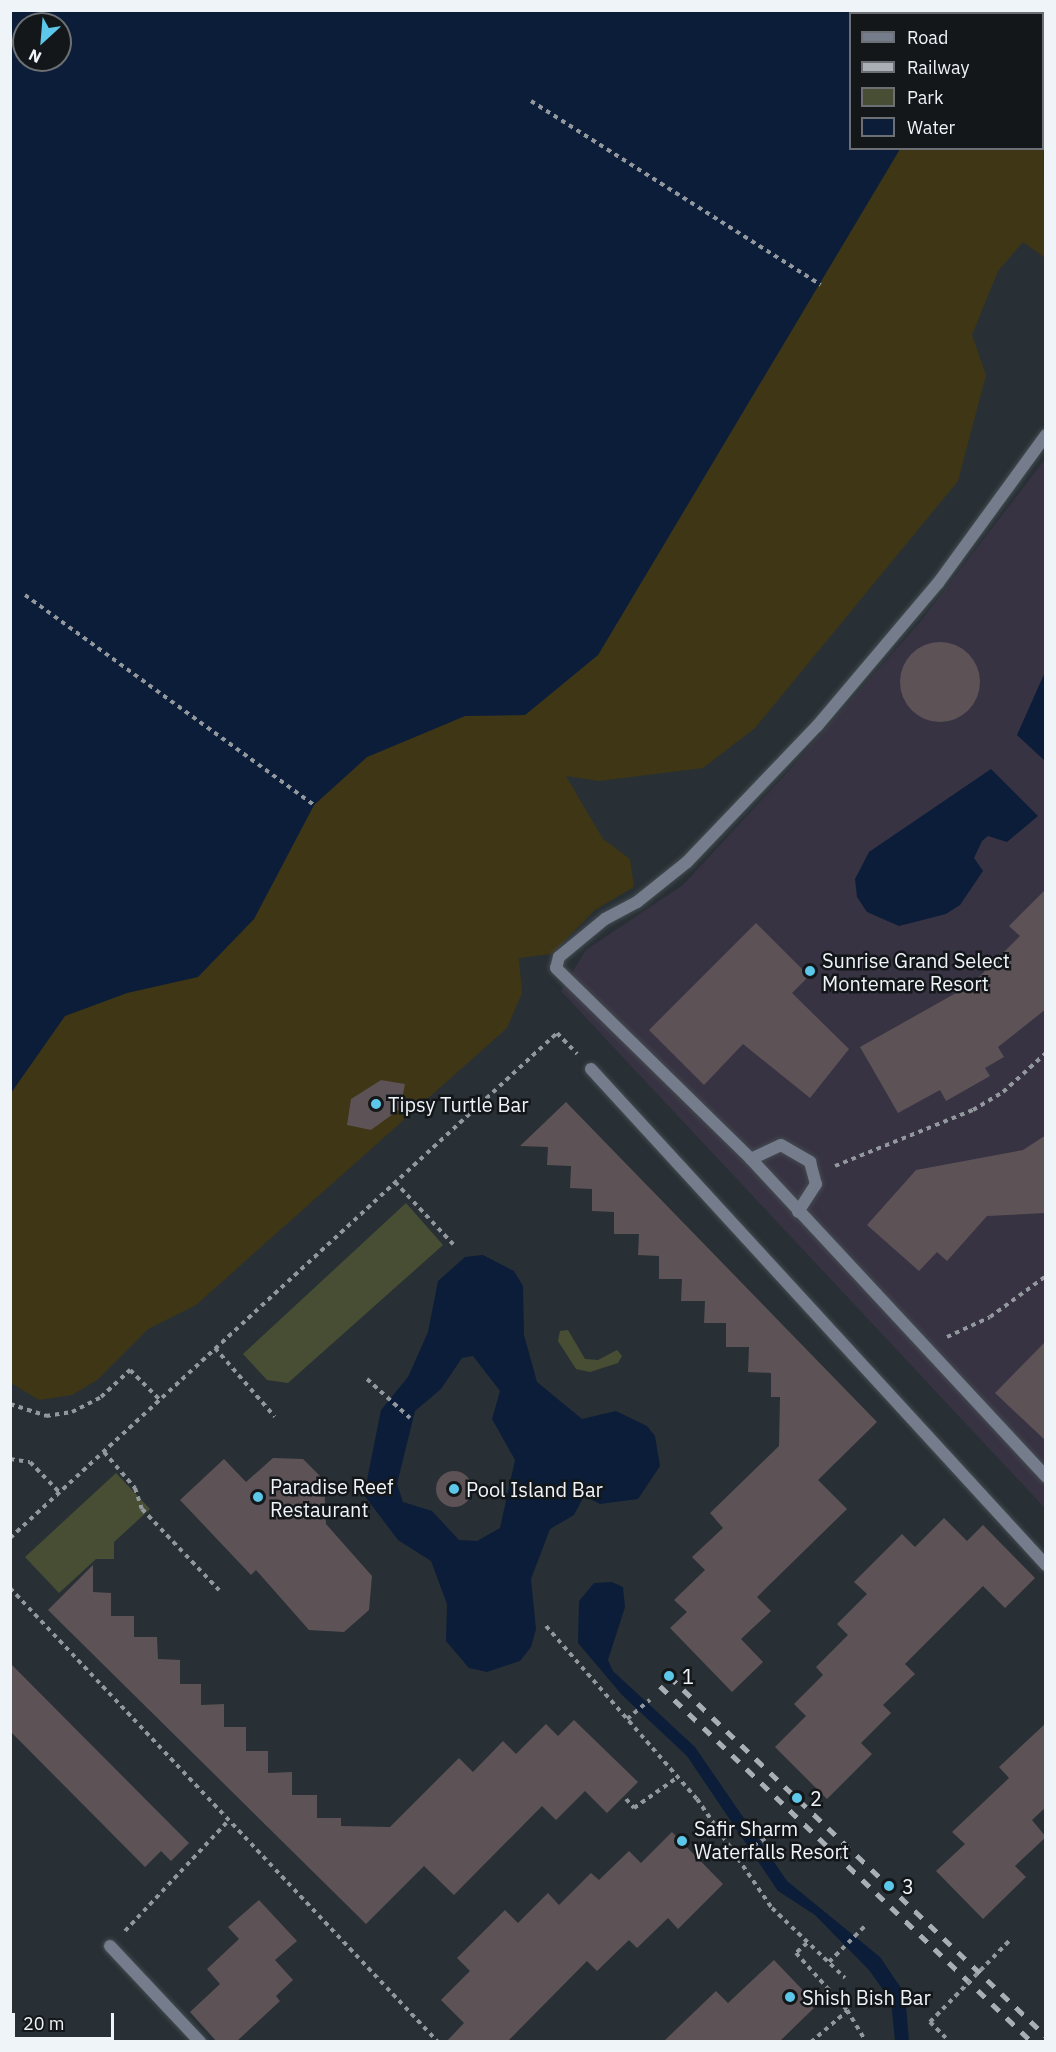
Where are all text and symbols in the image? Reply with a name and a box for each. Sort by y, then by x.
north arrow [12,12,72,72]
legend [849,12,1044,150]
text: Road [907,26,948,49]
text: N [25,45,45,68]
text: Railway [907,56,969,79]
text: Park [907,86,943,109]
text: Water [907,116,955,139]
place label: Sunrise Grand Select Montemare Resort [822,948,1010,995]
marker: Sunrise Grand Select Montemare Resort [803,964,817,978]
place label: Tipsy Turtle Bar [388,1092,529,1116]
marker: Tipsy Turtle Bar [369,1097,383,1111]
place label: Paradise Reef Restaurant [270,1474,394,1521]
place label: Pool Island Bar [466,1477,603,1501]
marker: Pool Island Bar [447,1482,461,1496]
marker: Paradise Reef Restaurant [251,1490,265,1504]
place label: 1 [682,1664,694,1688]
marker: 1 [660,1667,678,1685]
place label: 2 [810,1786,822,1810]
marker: 2 [788,1789,806,1807]
place label: Safir Sharm Waterfalls Resort [694,1817,849,1864]
marker: Safir Sharm Waterfalls Resort [675,1834,689,1848]
place label: 3 [902,1874,914,1898]
marker: 3 [880,1877,898,1895]
place label: Shish Bish Bar [802,1985,931,2009]
marker: Shish Bish Bar [783,1990,797,2004]
scale bar [15,2001,117,2039]
text: 20 m [23,2012,65,2035]

